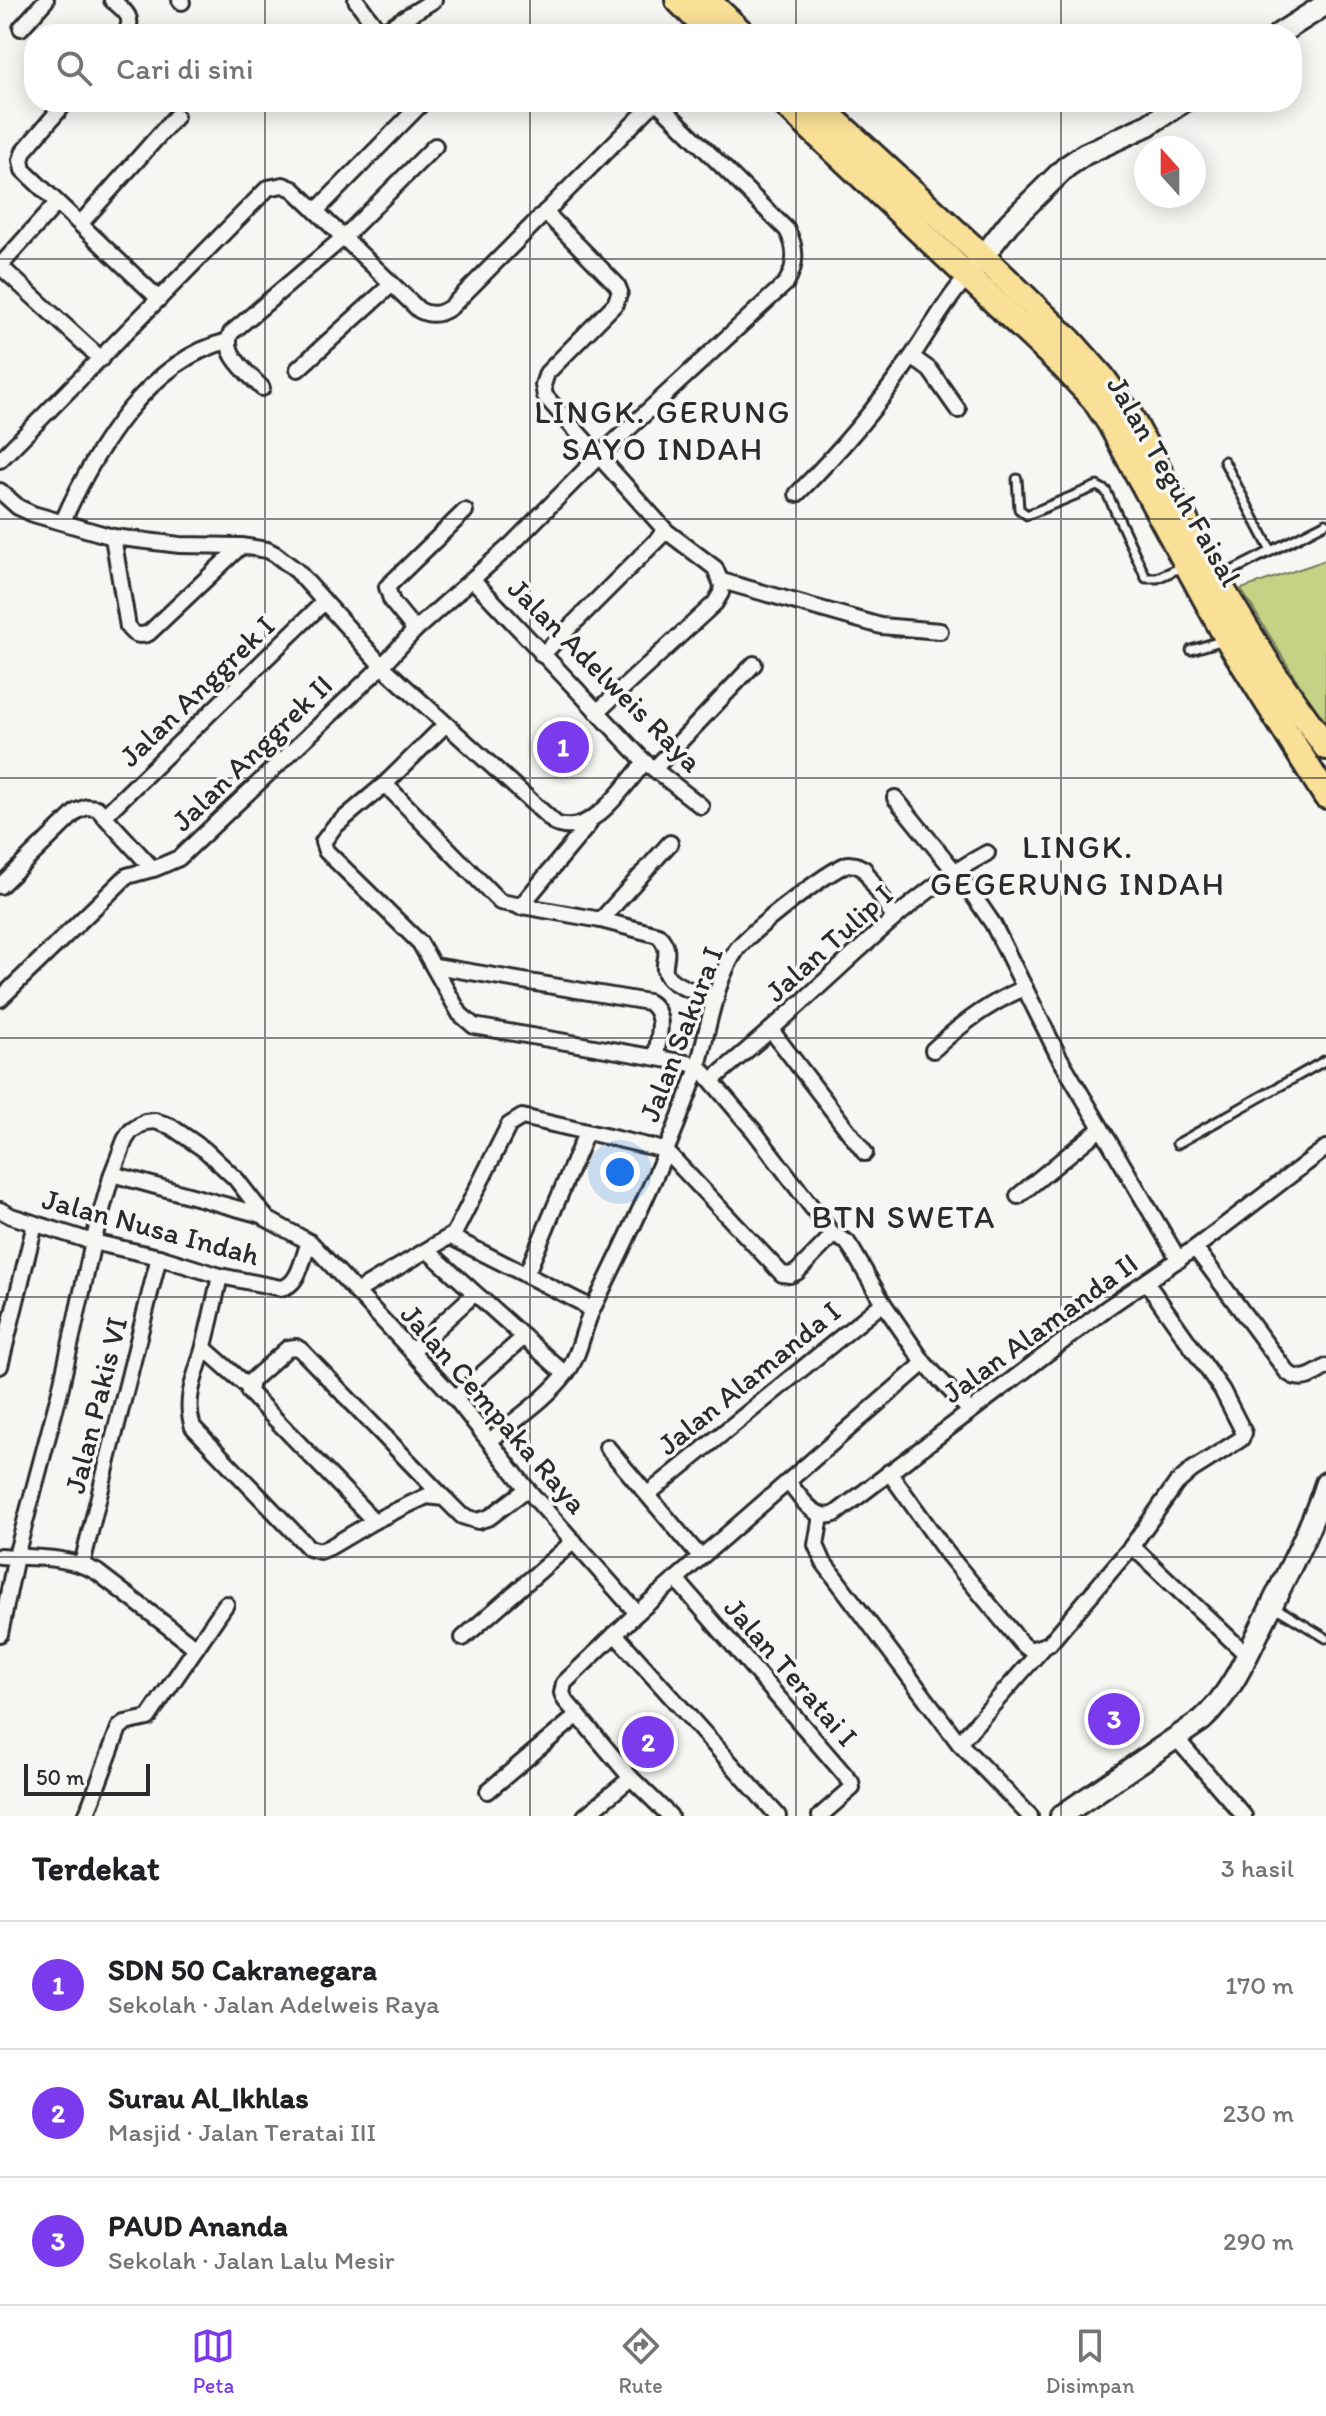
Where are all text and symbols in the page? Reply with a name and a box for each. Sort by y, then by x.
search box [24,24,1302,112]
icon: search [52,46,96,90]
text: Cari di sini [116,50,254,87]
north arrow [1134,136,1206,208]
street label: Jalan Teguh Faisal [1099,369,1250,593]
district label: LINGK. GERUNG SAYO INDAH [534,393,792,468]
street label: Jalan Adelweis Raya [500,570,711,780]
street label: Jalan Anggrek I [111,607,282,774]
street label: Jalan Anggrek II [163,666,340,839]
pin: 1 [537,717,589,777]
district label: LINGK. GEGERUNG INDAH [930,828,1226,903]
street label: Jalan Tulip I [757,876,900,1010]
street label: Jalan Sakura I [630,941,731,1127]
your location [600,1152,640,1192]
street label: Jalan Nusa Indah [38,1180,264,1273]
district label: BTN SWETA [811,1198,997,1236]
street label: Jalan Alamanda II [935,1244,1145,1411]
street label: Jalan Alamanda I [650,1293,848,1463]
street label: Jalan Cempaka Raya [393,1296,596,1522]
street label: Jalan Pakis VI [56,1313,135,1497]
street label: Jalan Teratai I [716,1589,866,1754]
pin: 3 [1088,1689,1140,1749]
pin: 2 [622,1712,674,1772]
scale bar [24,1760,150,1796]
text: 50 m [36,1764,85,1791]
text: Terdekat [32,1848,160,1889]
text: 3 hasil [1221,1852,1294,1884]
text: SDN 50 Cakranegara [108,1951,377,1988]
text: 1 [52,1969,64,2001]
text: 170 m [1225,1969,1294,2001]
text: Sekolah · Jalan Adelweis Raya [108,1988,440,2020]
text: Surau Al_Ikhlas [108,2079,309,2116]
text: 2 [51,2097,65,2129]
text: 230 m [1222,2097,1294,2129]
text: Masjid · Jalan Teratai III [108,2116,376,2148]
text: PAUD Ananda [108,2207,288,2244]
text: 3 [51,2225,65,2257]
text: 290 m [1223,2225,1294,2257]
text: Sekolah · Jalan Lalu Mesir [108,2244,395,2276]
tab: Peta [191,2324,235,2399]
tab: Rute [618,2324,663,2399]
tab: Disimpan [1046,2324,1134,2399]

